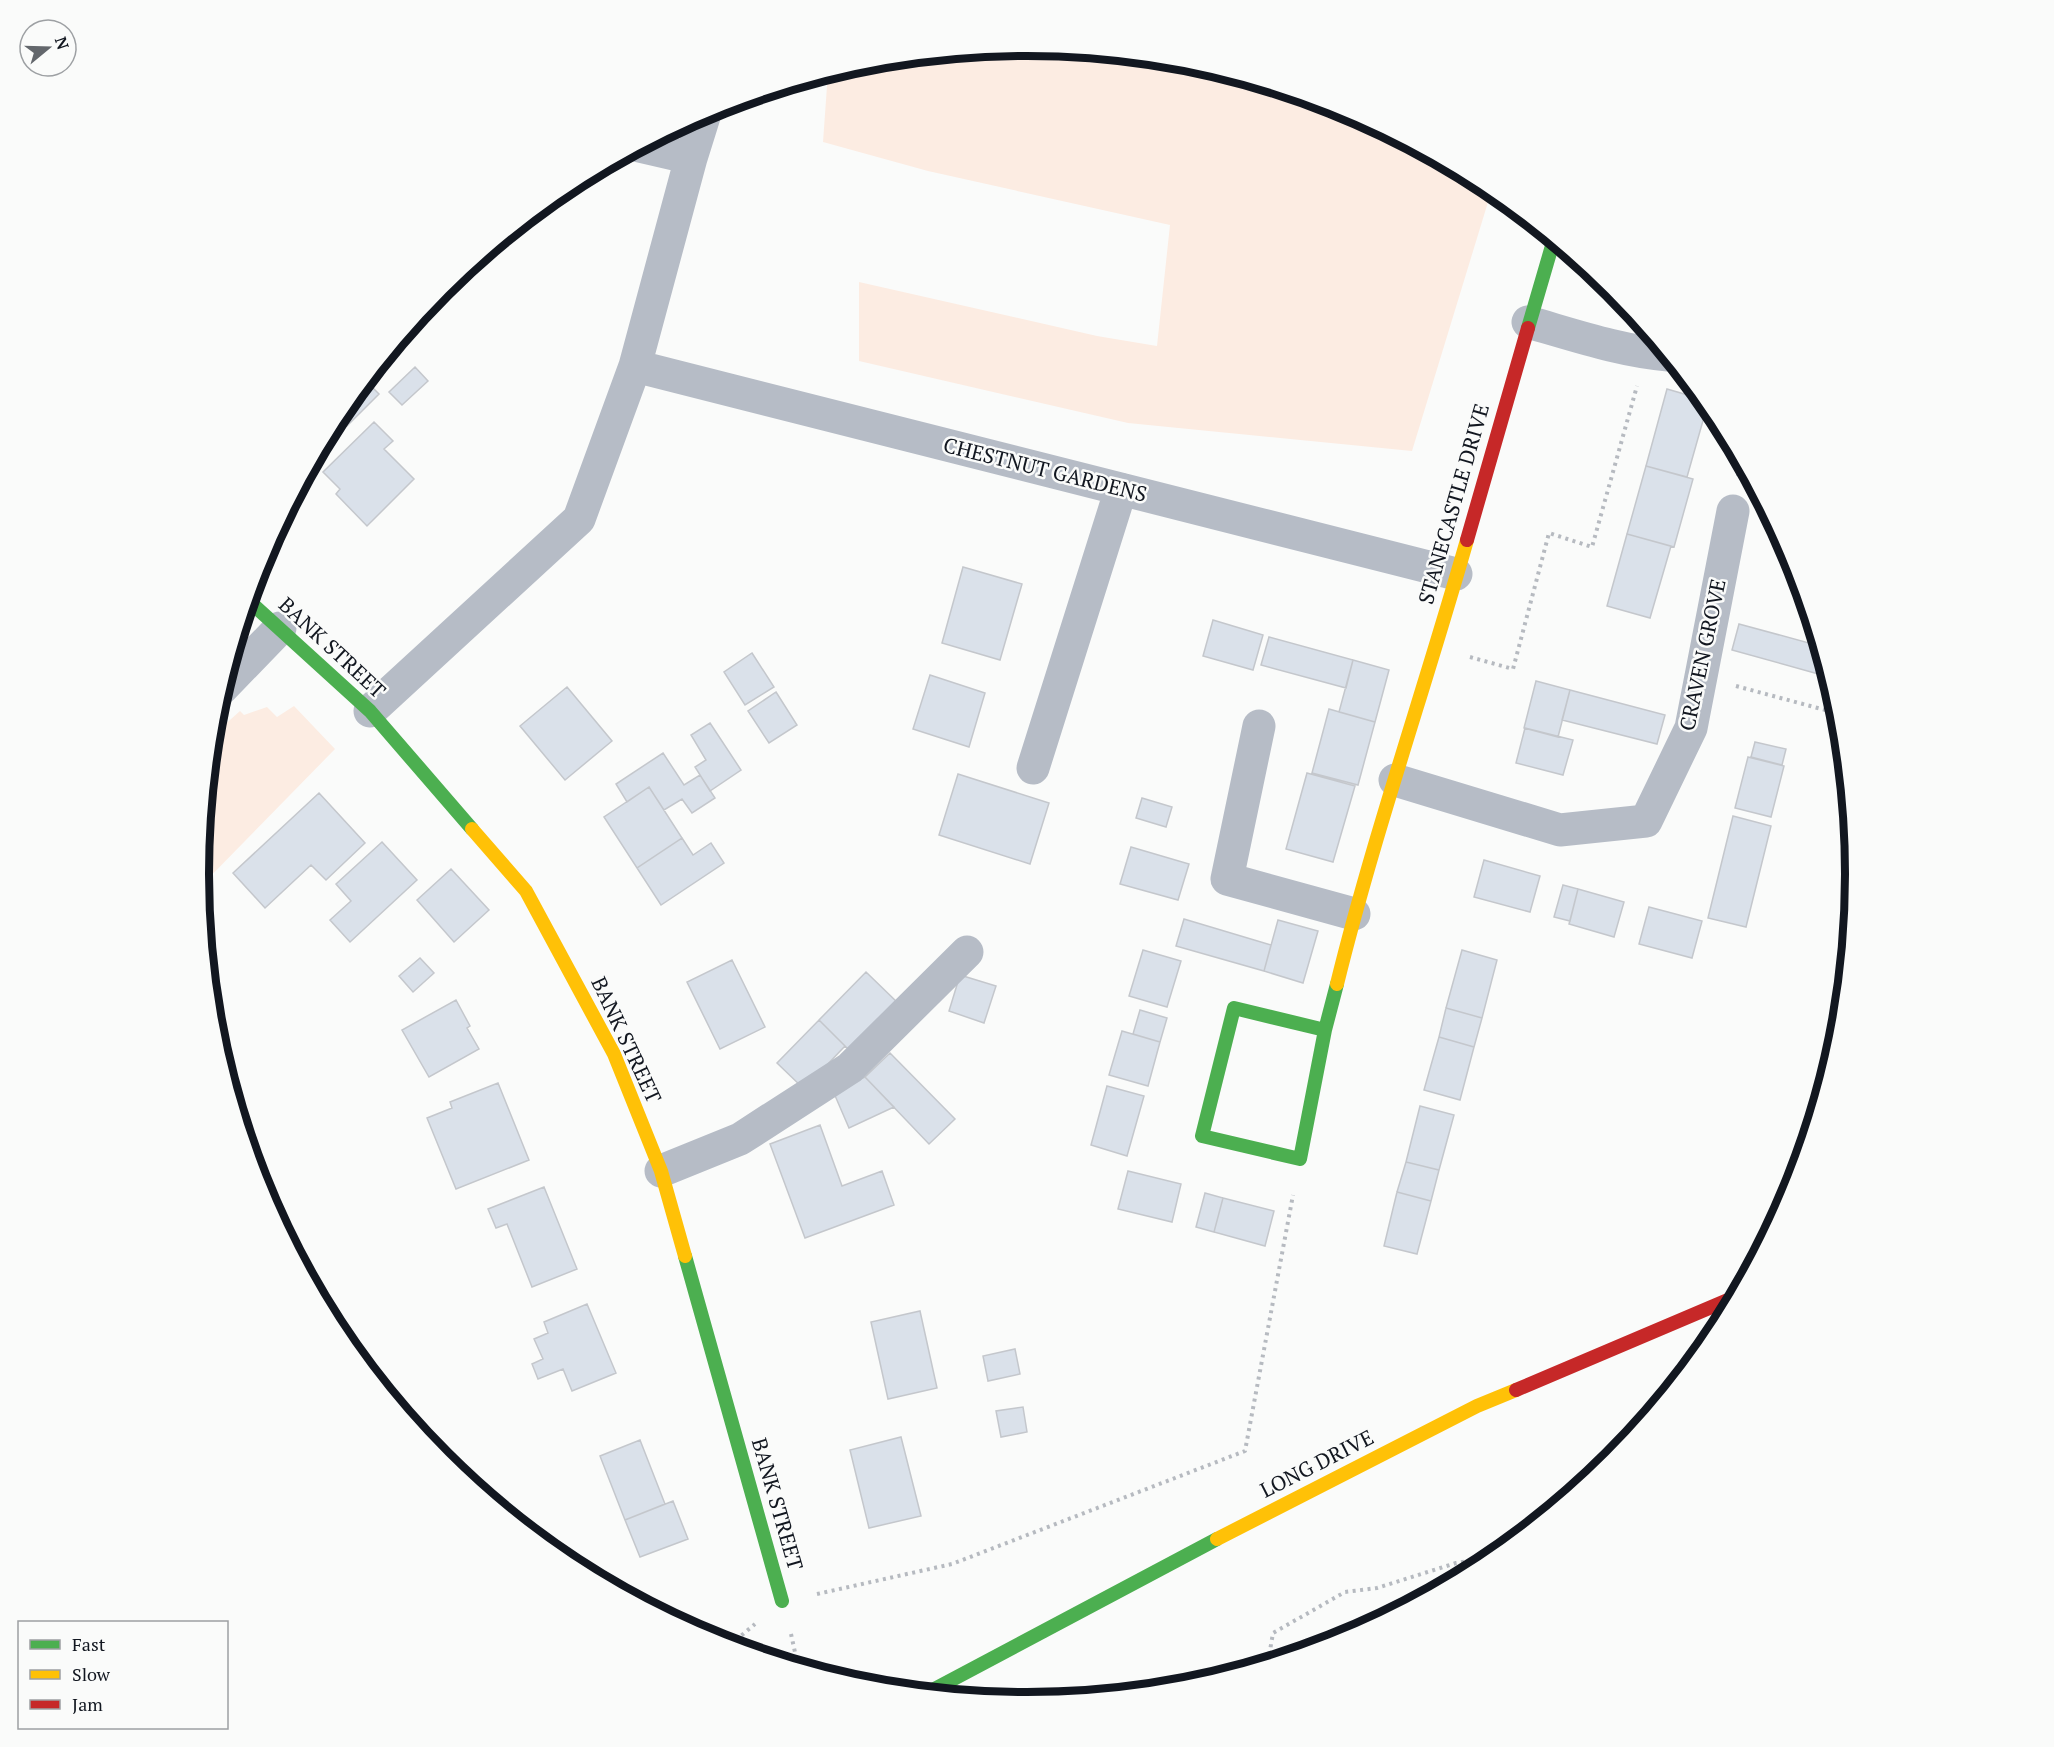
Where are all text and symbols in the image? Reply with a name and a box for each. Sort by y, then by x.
north arrow [18,18,78,78]
text: N [50,34,75,52]
street label: STANECASTLE DRIVE [1411,400,1495,607]
street label: CHESTNUT GARDENS [941,430,1150,508]
street label: CRAVEN GROVE [1672,576,1732,733]
street label: BANK STREET [273,591,392,704]
street label: BANK STREET [585,972,668,1107]
street label: LONG DRIVE [1255,1423,1378,1504]
street label: BANK STREET [746,1434,810,1573]
legend [18,1621,228,1729]
text: Fast [72,1632,106,1656]
text: Slow [72,1662,111,1686]
text: Jam [72,1692,103,1716]

